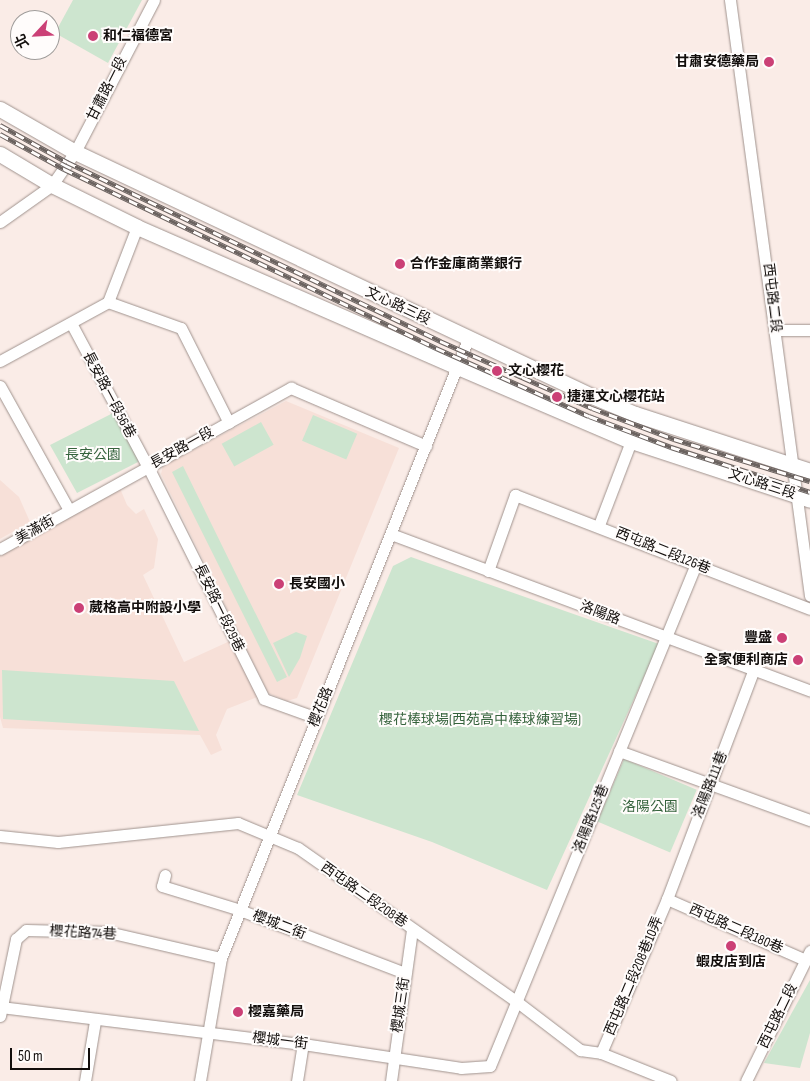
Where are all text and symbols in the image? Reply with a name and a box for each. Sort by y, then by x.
north arrow [10,10,60,60]
place label: 和仁福德宮 [103,28,173,44]
marker: 和仁福德宮 [87,30,99,42]
text: 北 [11,31,33,51]
street label: 甘肅路一段 [84,54,130,124]
place label: 甘肅安德藥局 [675,54,759,70]
marker: 甘肅安德藥局 [763,56,775,68]
place label: 合作金庫商業銀行 [410,256,522,272]
marker: 合作金庫商業銀行 [394,258,406,270]
street label: 西屯路二段 [759,262,785,334]
street label: 文心路三段 [363,284,433,328]
street label: 長安路一段56巷 [79,349,139,441]
place label: 文心櫻花 [508,363,564,379]
marker: 文心櫻花 [490,364,504,378]
place label: 捷運文心櫻花站 [567,389,665,405]
marker: 捷運文心櫻花站 [551,391,563,403]
street label: 長安路一段 [147,424,217,472]
park label: 長安公園 [65,447,121,463]
street label: 文心路三段 [726,465,798,503]
street label: 美滿街 [13,512,57,548]
street label: 西屯路二段126巷 [613,524,713,578]
street label: 長安路一段29巷 [190,561,248,655]
place label: 長安國小 [289,576,345,592]
marker: 長安國小 [273,578,285,590]
street label: 洛陽路 [577,598,623,628]
place label: 葳格高中附設小學 [89,600,201,616]
marker: 葳格高中附設小學 [73,602,85,614]
place label: 豐盛 [744,630,772,646]
marker: 豐盛 [776,632,788,644]
place label: 全家便利商店 [704,652,788,668]
marker: 全家便利商店 [792,654,804,666]
street label: 櫻花路 [305,684,337,730]
park label: 櫻花棒球場(西苑高中棒球練習場) [379,712,581,728]
street label: 洛陽路111巷 [689,749,731,821]
street label: 洛陽路125巷 [570,782,612,856]
park label: 洛陽公園 [622,799,678,815]
street label: 西屯路二段208巷 [317,859,411,931]
street label: 西屯路二段180巷 [686,901,786,957]
street label: 櫻城二街 [250,907,308,943]
street label: 西屯路二段208巷10弄 [601,914,667,1038]
street label: 櫻花路74巷 [49,923,117,943]
marker: 蝦皮店到店 [725,940,737,952]
place label: 蝦皮店到店 [696,954,766,970]
street label: 櫻城三街 [389,976,413,1034]
street label: 西屯路二段 [755,981,801,1051]
place label: 櫻嘉藥局 [248,1004,304,1020]
marker: 櫻嘉藥局 [232,1006,244,1018]
street label: 櫻城一街 [251,1029,309,1053]
scale bar [12,1038,92,1070]
text: 50 m [18,1047,43,1066]

